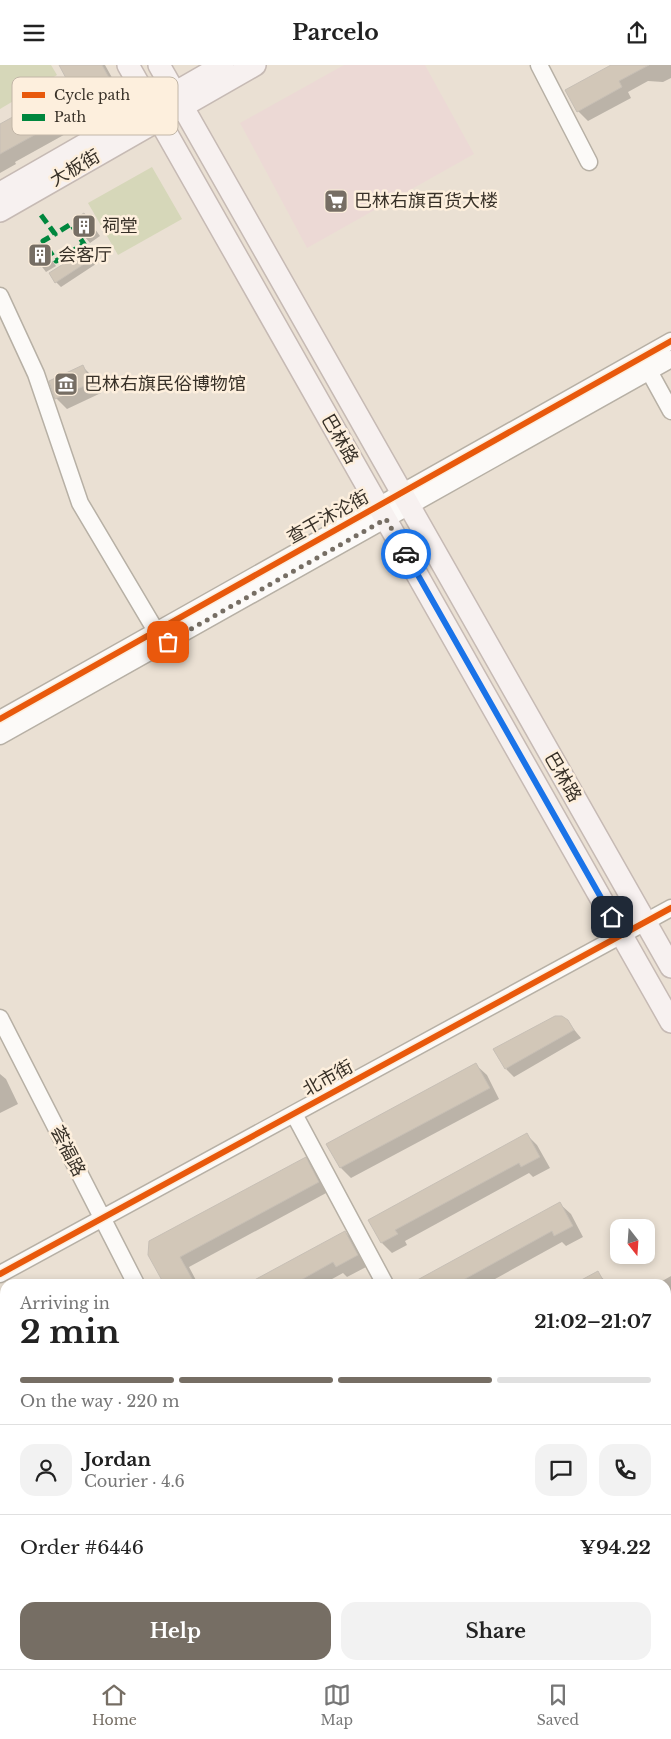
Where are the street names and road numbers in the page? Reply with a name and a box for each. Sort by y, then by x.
street label: 大板街 [46,145,104,191]
street label: 巴林路 [317,410,363,468]
street label: 查干沐沦街 [283,486,373,548]
street label: 巴林路 [540,748,586,806]
street label: 北市街 [299,1055,357,1101]
street label: 荟福路 [46,1122,90,1180]

